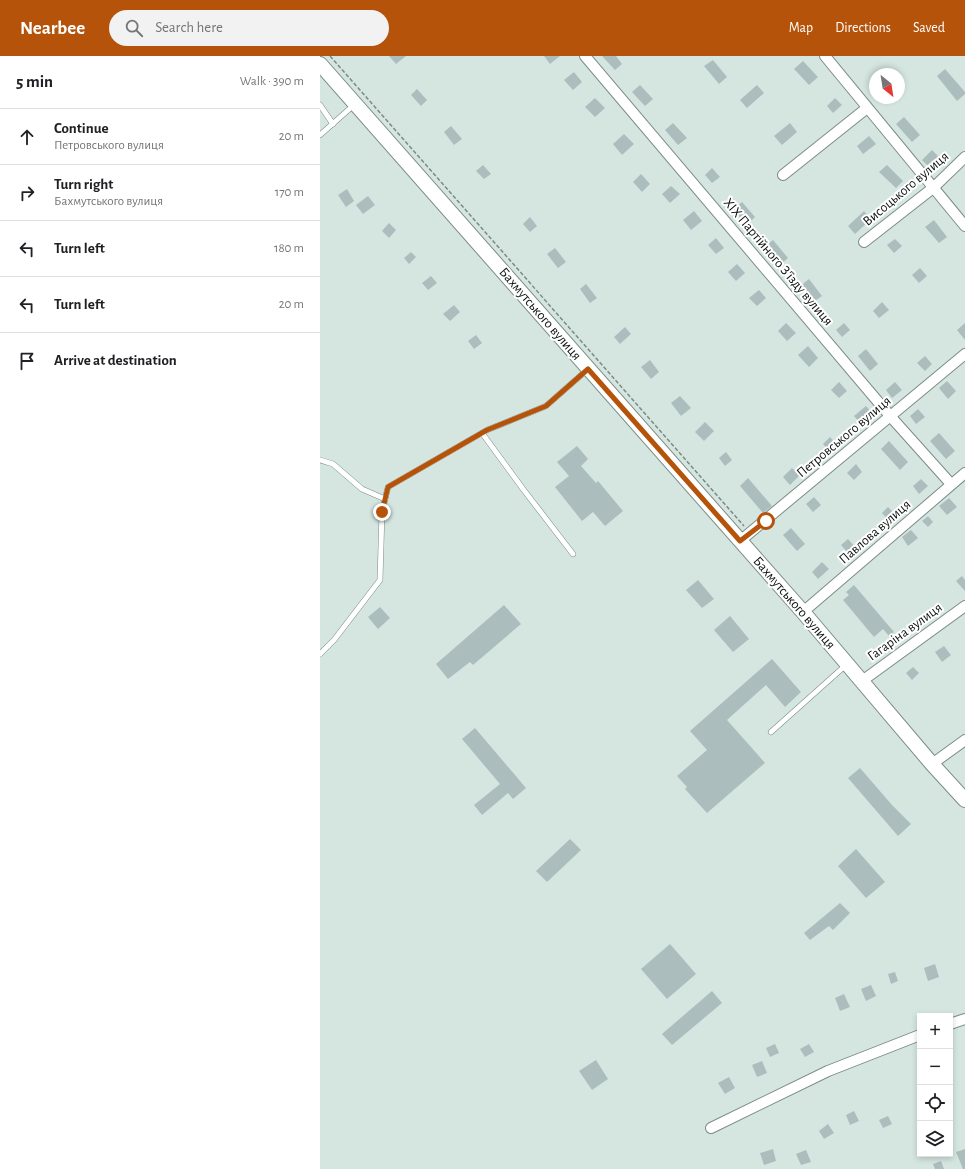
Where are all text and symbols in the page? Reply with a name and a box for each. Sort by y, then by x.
search box [109,10,389,46]
icon: search [123,17,145,39]
text: Nearbee [20,19,85,38]
text: Search here [155,20,223,35]
text: Map [789,21,813,35]
text: Directions [835,21,891,35]
text: Saved [913,21,945,35]
north arrow [869,68,905,104]
text: 5 min [16,73,53,90]
text: Walk · 390 m [240,75,304,88]
text: Continue [54,121,109,136]
icon: ahead [16,126,38,148]
text: 20 m [279,130,304,143]
text: Петровського вулиця [54,139,164,152]
street label: Висоцького вулиця [861,149,951,229]
text: Turn right [54,177,113,192]
icon: right [16,182,38,204]
text: 170 m [275,186,304,199]
text: Бахмутського вулиця [54,195,163,208]
street label: XIX Партійного З'їзду вулиця [721,196,835,328]
icon: left [16,238,38,260]
text: Turn left [54,241,105,256]
text: 180 m [274,242,304,255]
street label: Бахмутського вулиця [496,265,584,363]
icon: left [16,294,38,316]
text: Turn left [54,297,105,312]
text: 20 m [279,298,304,311]
icon: arrive [16,350,38,372]
text: Arrive at destination [54,353,177,368]
street label: Петровського вулиця [794,394,894,480]
street label: Павлова вулиця [836,497,914,567]
route end [373,503,391,521]
route start [757,512,775,530]
street label: Бахмутського вулиця [750,554,838,652]
street label: Гагаріна вулиця [865,600,945,664]
map controls [917,1013,953,1157]
button: + [917,1013,953,1049]
button: − [917,1049,953,1085]
button: locate [917,1085,953,1121]
button: layers [917,1121,953,1157]

